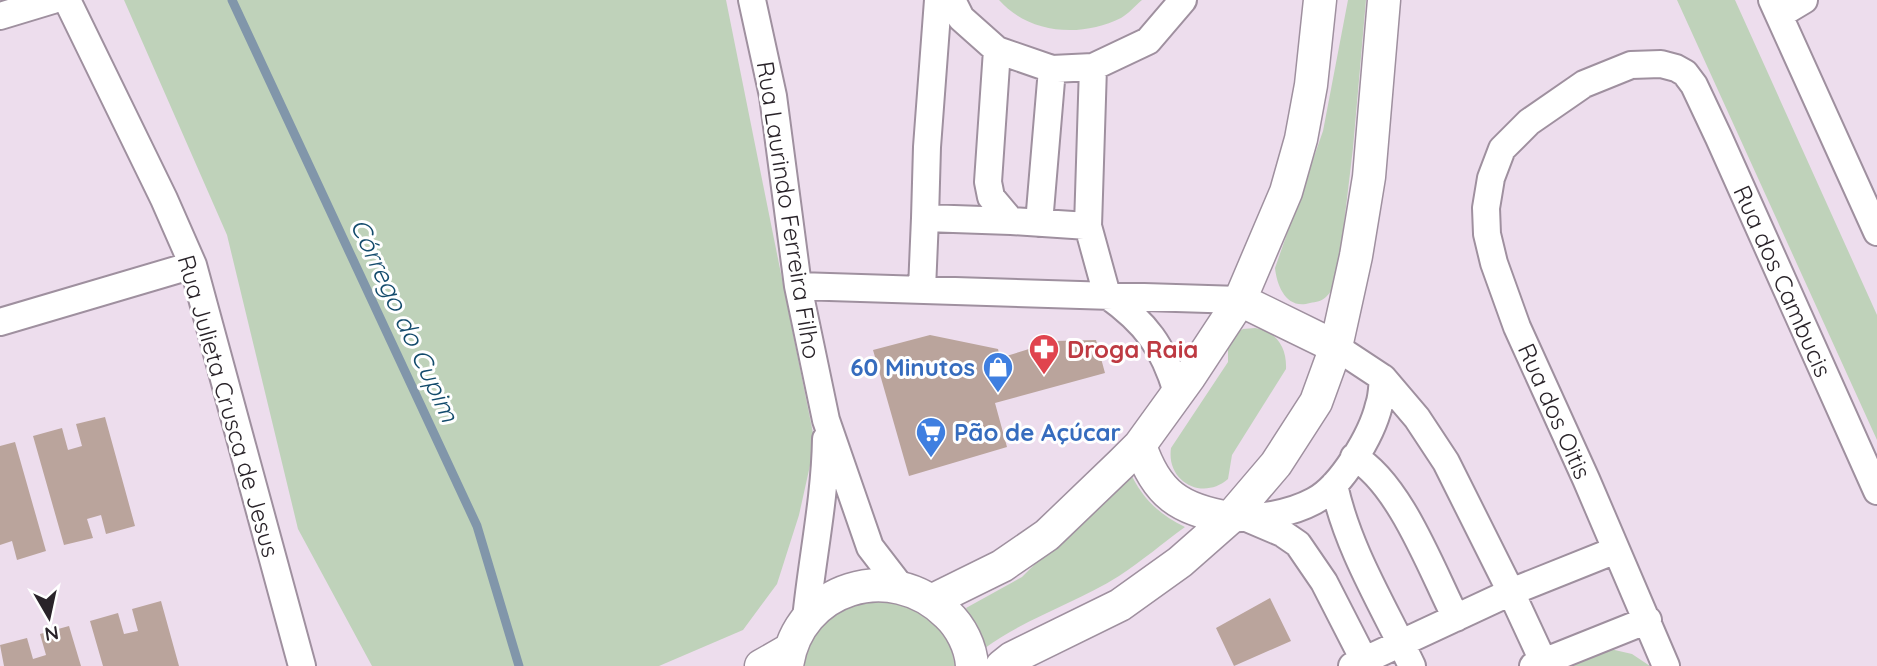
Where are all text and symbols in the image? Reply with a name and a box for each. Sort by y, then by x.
street label: Rua Laurindo Ferreira Filho [751,59,827,361]
street label: Rua dos Cambucis [1727,181,1839,381]
water label: Córrego do Cupim [343,213,467,428]
street label: Rua Julieta Crusca de Jesus [171,251,287,561]
pharmacy icon: Droga Raia [1027,332,1061,376]
place label: Droga Raia [1067,334,1198,364]
street label: Rua dos Oitis [1512,338,1598,484]
shop icon: 60 Minutos [981,350,1015,394]
place label: 60 Minutos [850,352,975,382]
supermarket icon: Pão de Açúcar [914,415,948,459]
place label: Pão de Açúcar [954,417,1121,447]
north arrow [14,582,84,652]
text: N [43,621,60,647]

